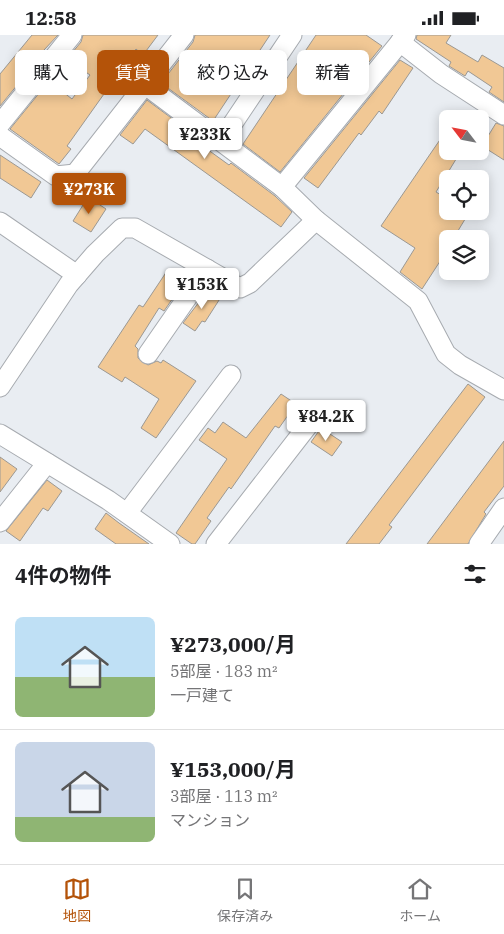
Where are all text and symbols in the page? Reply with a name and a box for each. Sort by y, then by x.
text: 12:58 [25,6,76,30]
chip: 購入 [15,50,87,95]
chip: 賃貸 [97,50,169,95]
chip: 絞り込み [179,50,287,95]
chip: 新着 [297,50,369,95]
north arrow [439,110,489,160]
map controls [439,110,489,280]
pin: ¥233K [170,117,240,160]
text: ¥233K [179,124,231,144]
button: locate [439,170,489,220]
pin: ¥273K [54,173,124,215]
text: ¥273K [63,179,115,199]
button: layers [439,230,489,280]
pin: ¥153K [167,267,237,310]
text: ¥153K [176,274,228,294]
pin: ¥84.2K [285,399,367,442]
text: ¥84.2K [298,406,354,426]
icon: filters [461,560,489,588]
text: 4件の物件 [15,561,112,589]
text: ¥273,000/月 [170,630,296,658]
icon: home [55,637,115,697]
text: 5部屋 · 183 m² [170,661,278,681]
text: 一戸建て [170,685,234,705]
text: ¥153,000/月 [170,755,296,783]
icon: home [55,762,115,822]
text: 3部屋 · 113 m² [170,786,278,806]
text: マンション [170,810,250,830]
tab: 地図 [63,875,91,925]
tab: 保存済み [217,875,273,925]
tab: ホーム [399,875,441,925]

